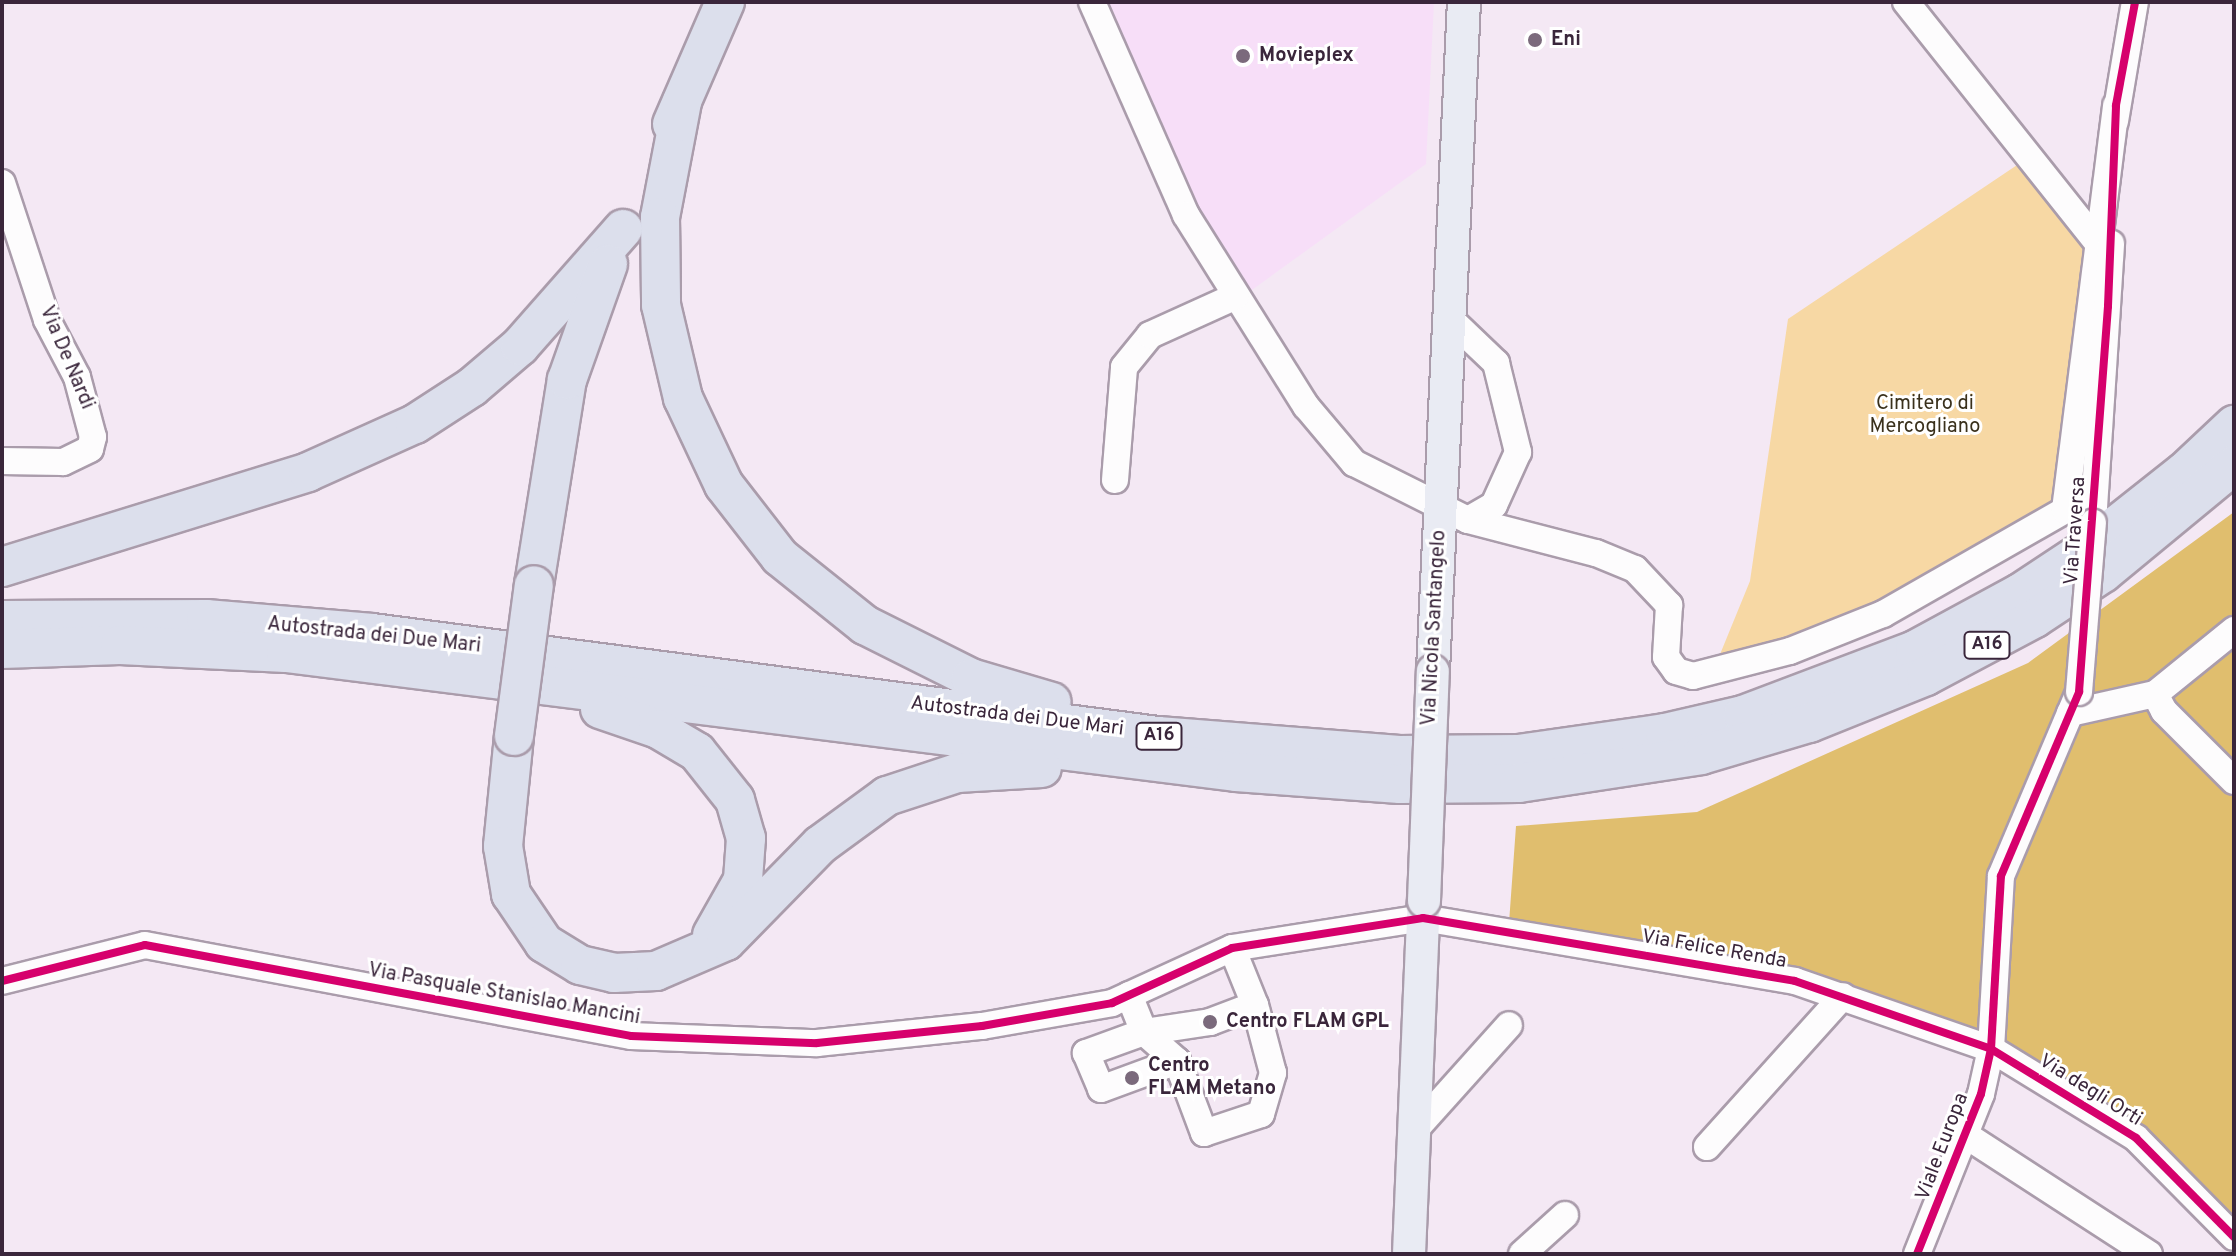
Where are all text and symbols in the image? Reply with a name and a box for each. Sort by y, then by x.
place label: Eni [1551,28,1581,52]
marker: Eni [1526,31,1544,49]
place label: Movieplex [1259,44,1354,68]
marker: Movieplex [1234,47,1252,65]
street label: Via De Nardi [33,303,99,413]
park label: Cimitero di Mercogliano [1869,393,1981,440]
street label: Via Traversa [2060,476,2092,586]
street label: Via Nicola Santangelo [1418,529,1452,727]
street label: Autostrada dei Due Mari [266,613,482,659]
road number: A16 [1963,631,2011,659]
street label: Autostrada dei Due Mari [909,692,1125,742]
road number: A16 [1135,722,1183,750]
street label: Via Felice Renda [1640,925,1788,975]
street label: Via Pasquale Stanislao Mancini [366,959,642,1031]
place label: Centro FLAM GPL [1226,1010,1389,1034]
marker: Centro FLAM GPL [1201,1013,1219,1031]
street label: Via degli Orti [2034,1050,2146,1132]
place label: Centro FLAM Metano [1148,1054,1276,1101]
marker: Centro FLAM Metano [1123,1069,1141,1087]
street label: Viale Europa [1912,1090,1974,1204]

